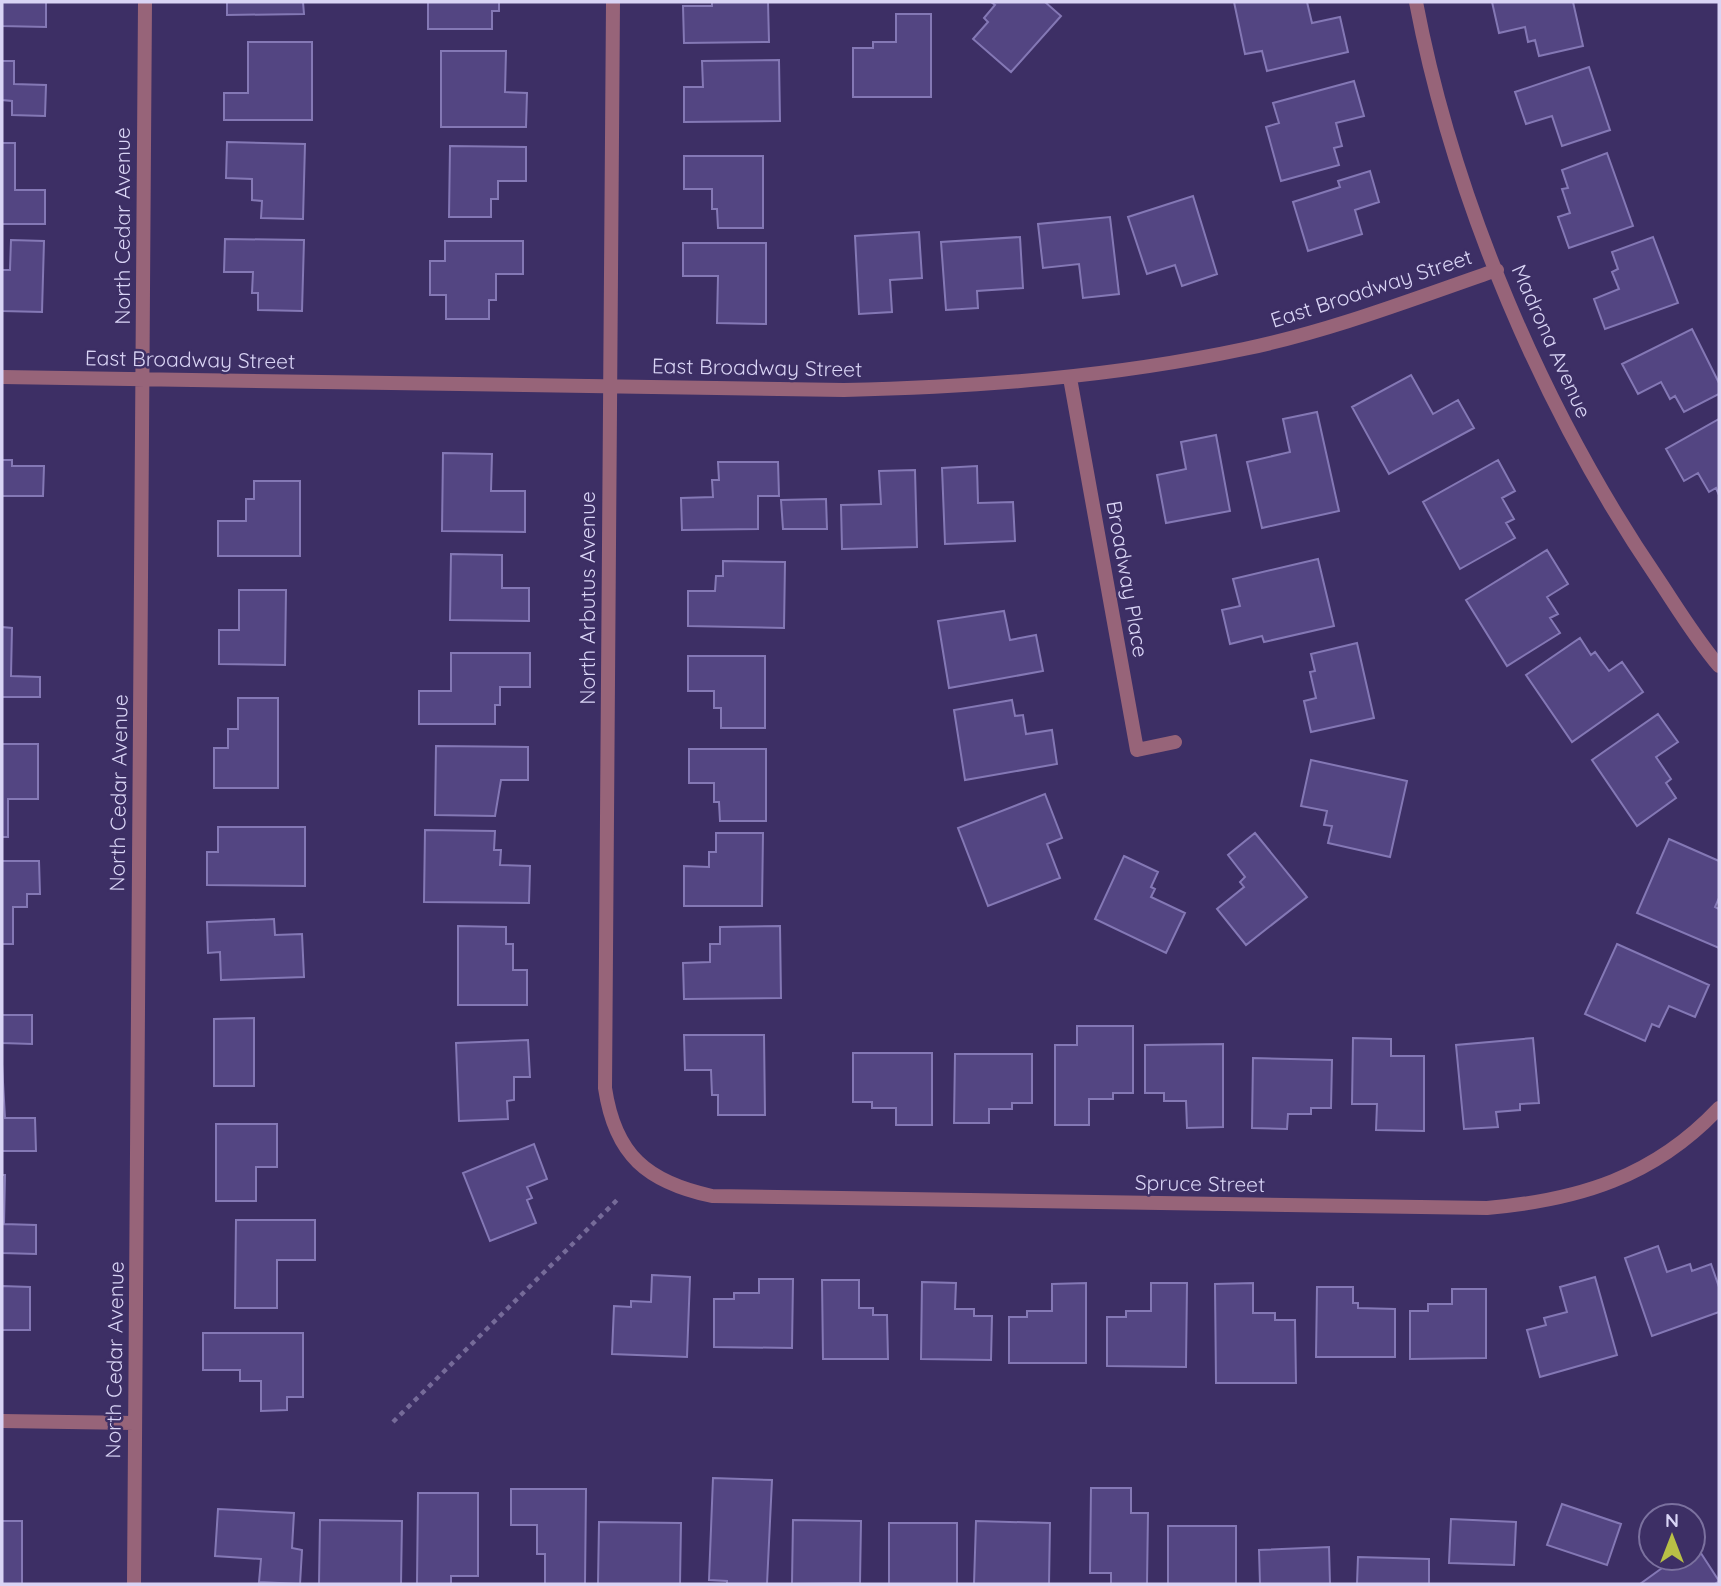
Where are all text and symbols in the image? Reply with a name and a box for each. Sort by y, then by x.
street label: North Cedar Avenue [109,127,135,325]
street label: East Broadway Street [1267,243,1475,333]
street label: Madrona Avenue [1506,260,1598,422]
street label: East Broadway Street [85,344,295,374]
street label: East Broadway Street [652,352,862,382]
street label: North Arbutus Avenue [574,491,600,705]
street label: Broadway Place [1101,499,1155,659]
street label: North Cedar Avenue [103,694,133,892]
street label: Spruce Street [1135,1169,1265,1197]
street label: North Cedar Avenue [99,1261,129,1459]
north arrow [1637,1502,1707,1572]
text: N [1665,1508,1679,1532]

